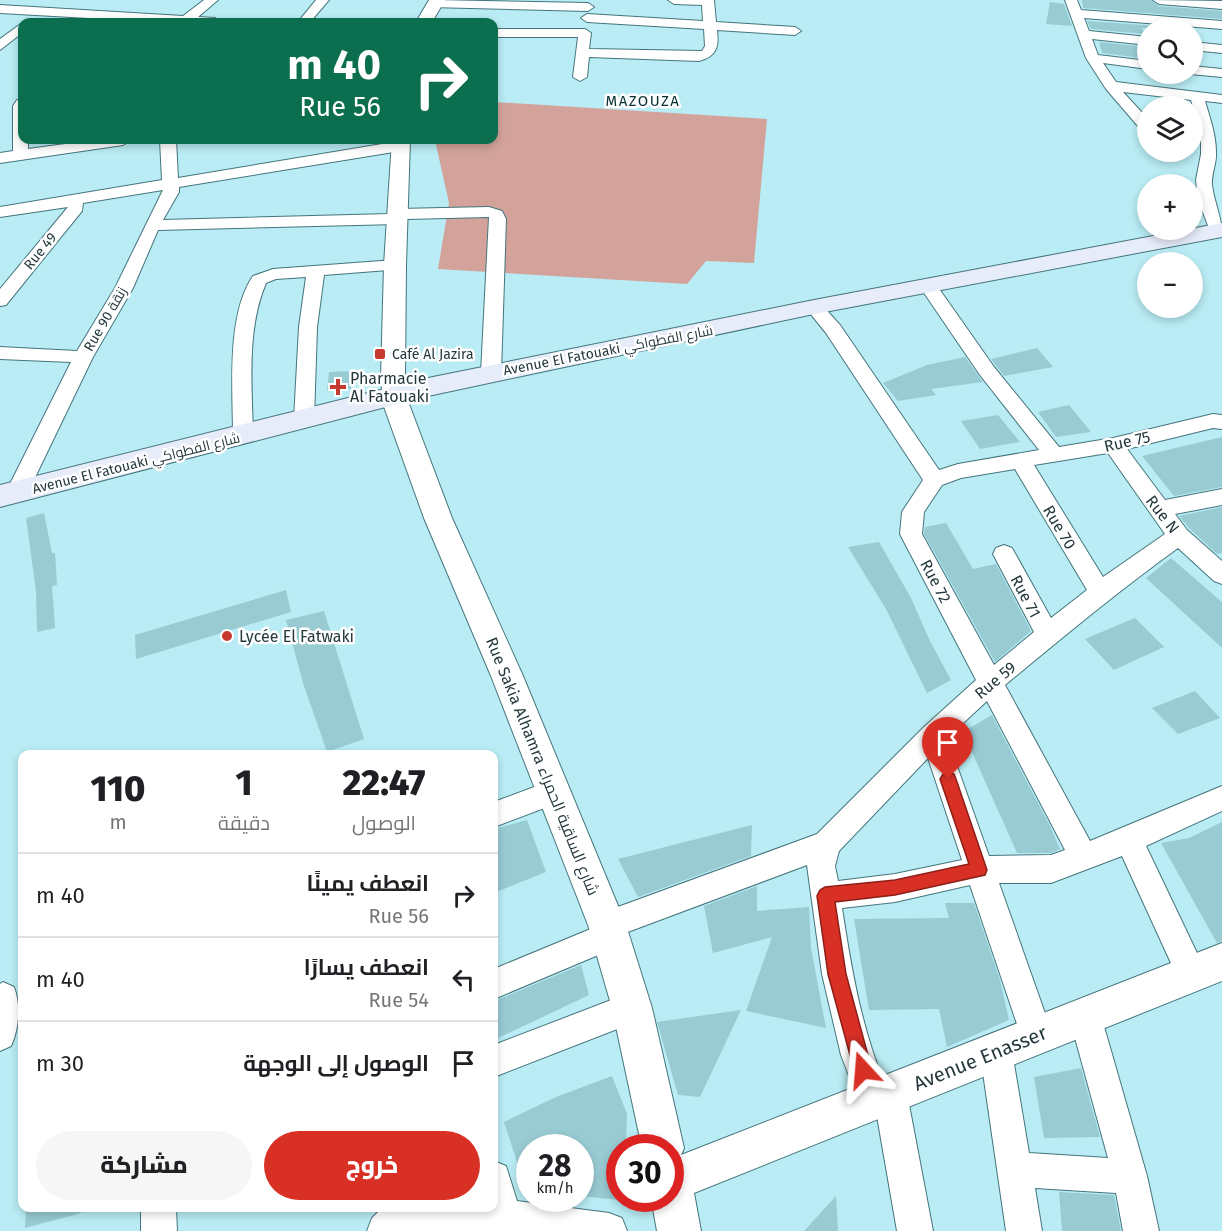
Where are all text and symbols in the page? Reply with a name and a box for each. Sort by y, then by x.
map controls [1137,18,1203,318]
button: search [1137,18,1203,84]
text: 40 m [287,40,381,90]
icon: right [402,42,480,120]
text: Rue 56 [299,91,381,123]
district label: MAZOUZA [606,92,680,110]
button: layers [1137,96,1203,162]
button: + [1137,174,1203,240]
street label: Rue 49 [20,229,60,273]
button: − [1137,252,1203,318]
street label: Rue 90 زنقة [80,284,131,354]
street label: Avenue El Fatouaki شارع الفطواكي [502,322,715,382]
place label: Café Al Jazira [392,346,474,363]
marker: Café Al Jazira [373,347,387,361]
place label: Pharmacie Al Fatouaki [350,369,429,406]
marker: Pharmacie Al Fatouaki [331,380,345,394]
street label: Rue 75 [1102,427,1152,456]
street label: Avenue El Fatouaki شارع الفطواكي [30,429,242,500]
street label: Rue N [1142,492,1183,537]
street label: Rue 70 [1039,502,1080,553]
street label: Rue 72 [916,556,955,606]
street label: Rue 71 [1006,572,1045,621]
place label: Lycée El Fatwaki [239,627,354,646]
marker: Lycée El Fatwaki [220,629,234,643]
street label: Rue Sakia Alhamra شارع الساقية الحمراء [480,634,603,899]
street label: Rue 59 [971,658,1020,703]
pin [922,717,973,779]
icon: arrive [931,726,964,759]
text: 1 [235,761,252,805]
text: 22:47 [343,761,425,805]
text: 110 [91,767,145,811]
text: m [109,810,127,834]
text: دقيقة [218,811,270,835]
text: الوصول [352,811,416,835]
text: انعطف يمينًا [307,870,429,897]
icon: right [447,879,480,912]
text: 40 m [36,882,85,909]
text: Rue 56 [368,904,429,928]
text: انعطف يسارًا [304,954,429,981]
icon: left [447,963,480,996]
text: 40 m [36,966,85,993]
text: Rue 54 [368,988,429,1012]
street label: Avenue Enasser [910,1020,1050,1096]
position arrow [831,1038,895,1102]
icon: arrive [447,1047,480,1080]
text: 30 m [36,1050,84,1077]
text: الوصول إلى الوجهة [243,1050,429,1077]
button: مشاركة [36,1131,252,1200]
button: خروج [264,1131,480,1200]
speed limit sign: 30 [606,1134,684,1212]
text: 28 [539,1148,571,1184]
text: km/h [536,1179,574,1197]

